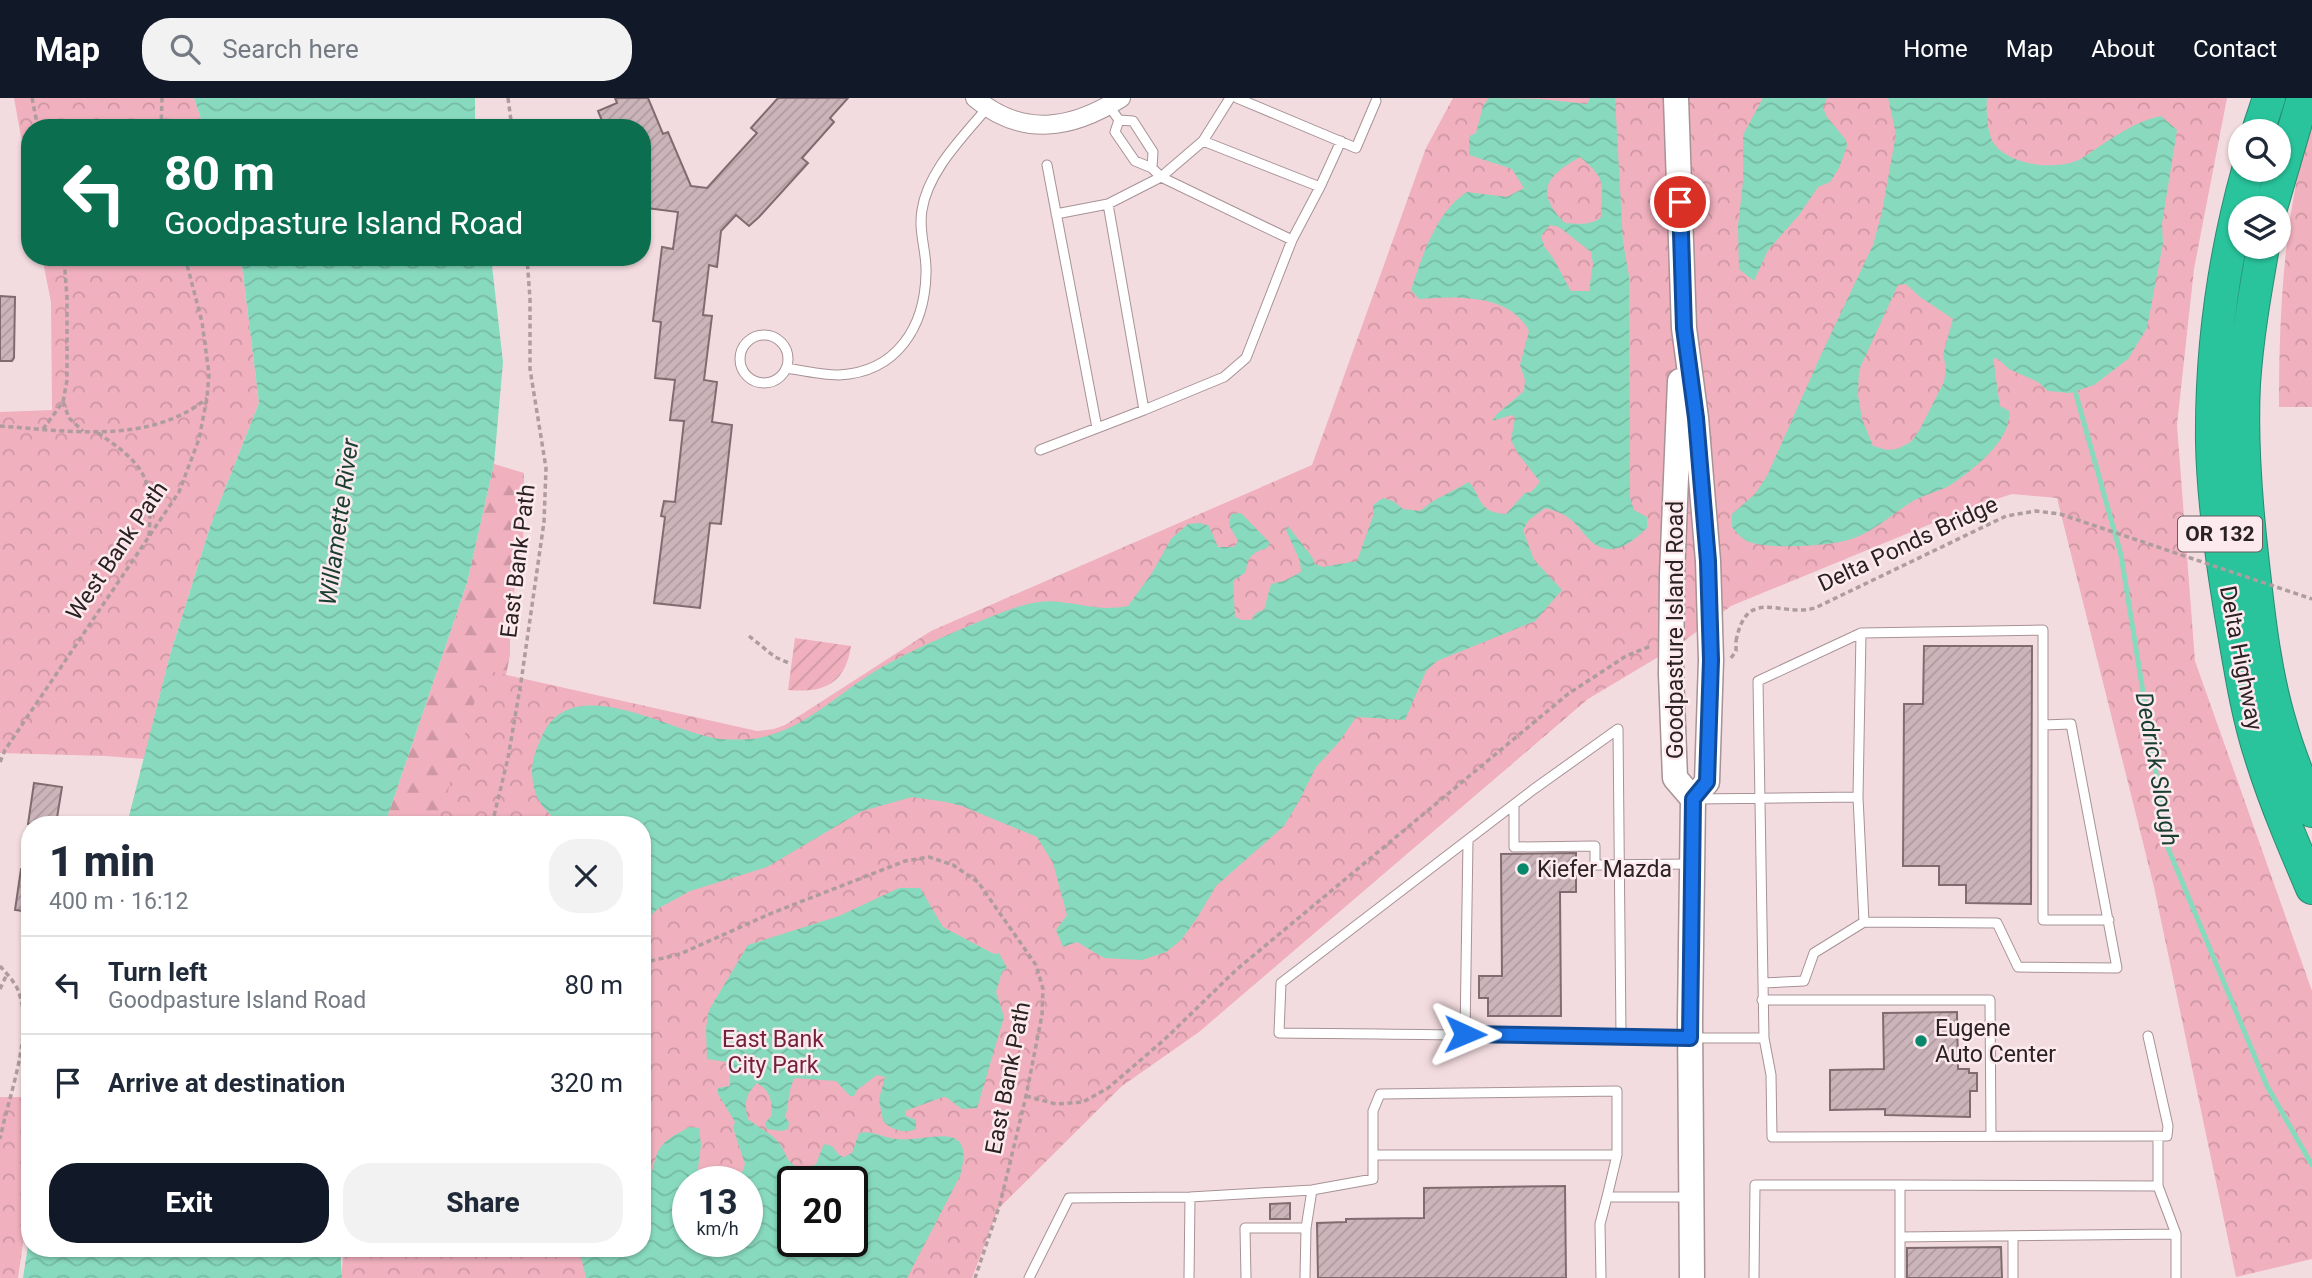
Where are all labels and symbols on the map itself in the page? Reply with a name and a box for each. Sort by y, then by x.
pin [1650,172,1710,232]
water label: Willamette River [313,436,365,607]
street label: West Bank Path [61,477,173,625]
street label: East Bank Path [495,483,541,639]
street label: Delta Ponds Bridge [1814,491,2002,597]
street label: Goodpasture Island Road [1662,501,1689,759]
road number: OR 132 [2178,516,2262,551]
street label: Delta Highway [2214,583,2268,733]
water label: Dedrick Slough [2130,690,2184,848]
place label: Kiefer Mazda [1537,856,1672,883]
marker: Kiefer Mazda [1515,861,1531,877]
position arrow [1428,997,1502,1071]
street label: East Bank Path [980,1000,1036,1156]
place label: Eugene Auto Center [1935,1015,2056,1068]
park label: East Bank City Park [722,1026,824,1079]
marker: Eugene Auto Center [1913,1033,1929,1049]
speed limit sign: 20 [777,1166,868,1257]

